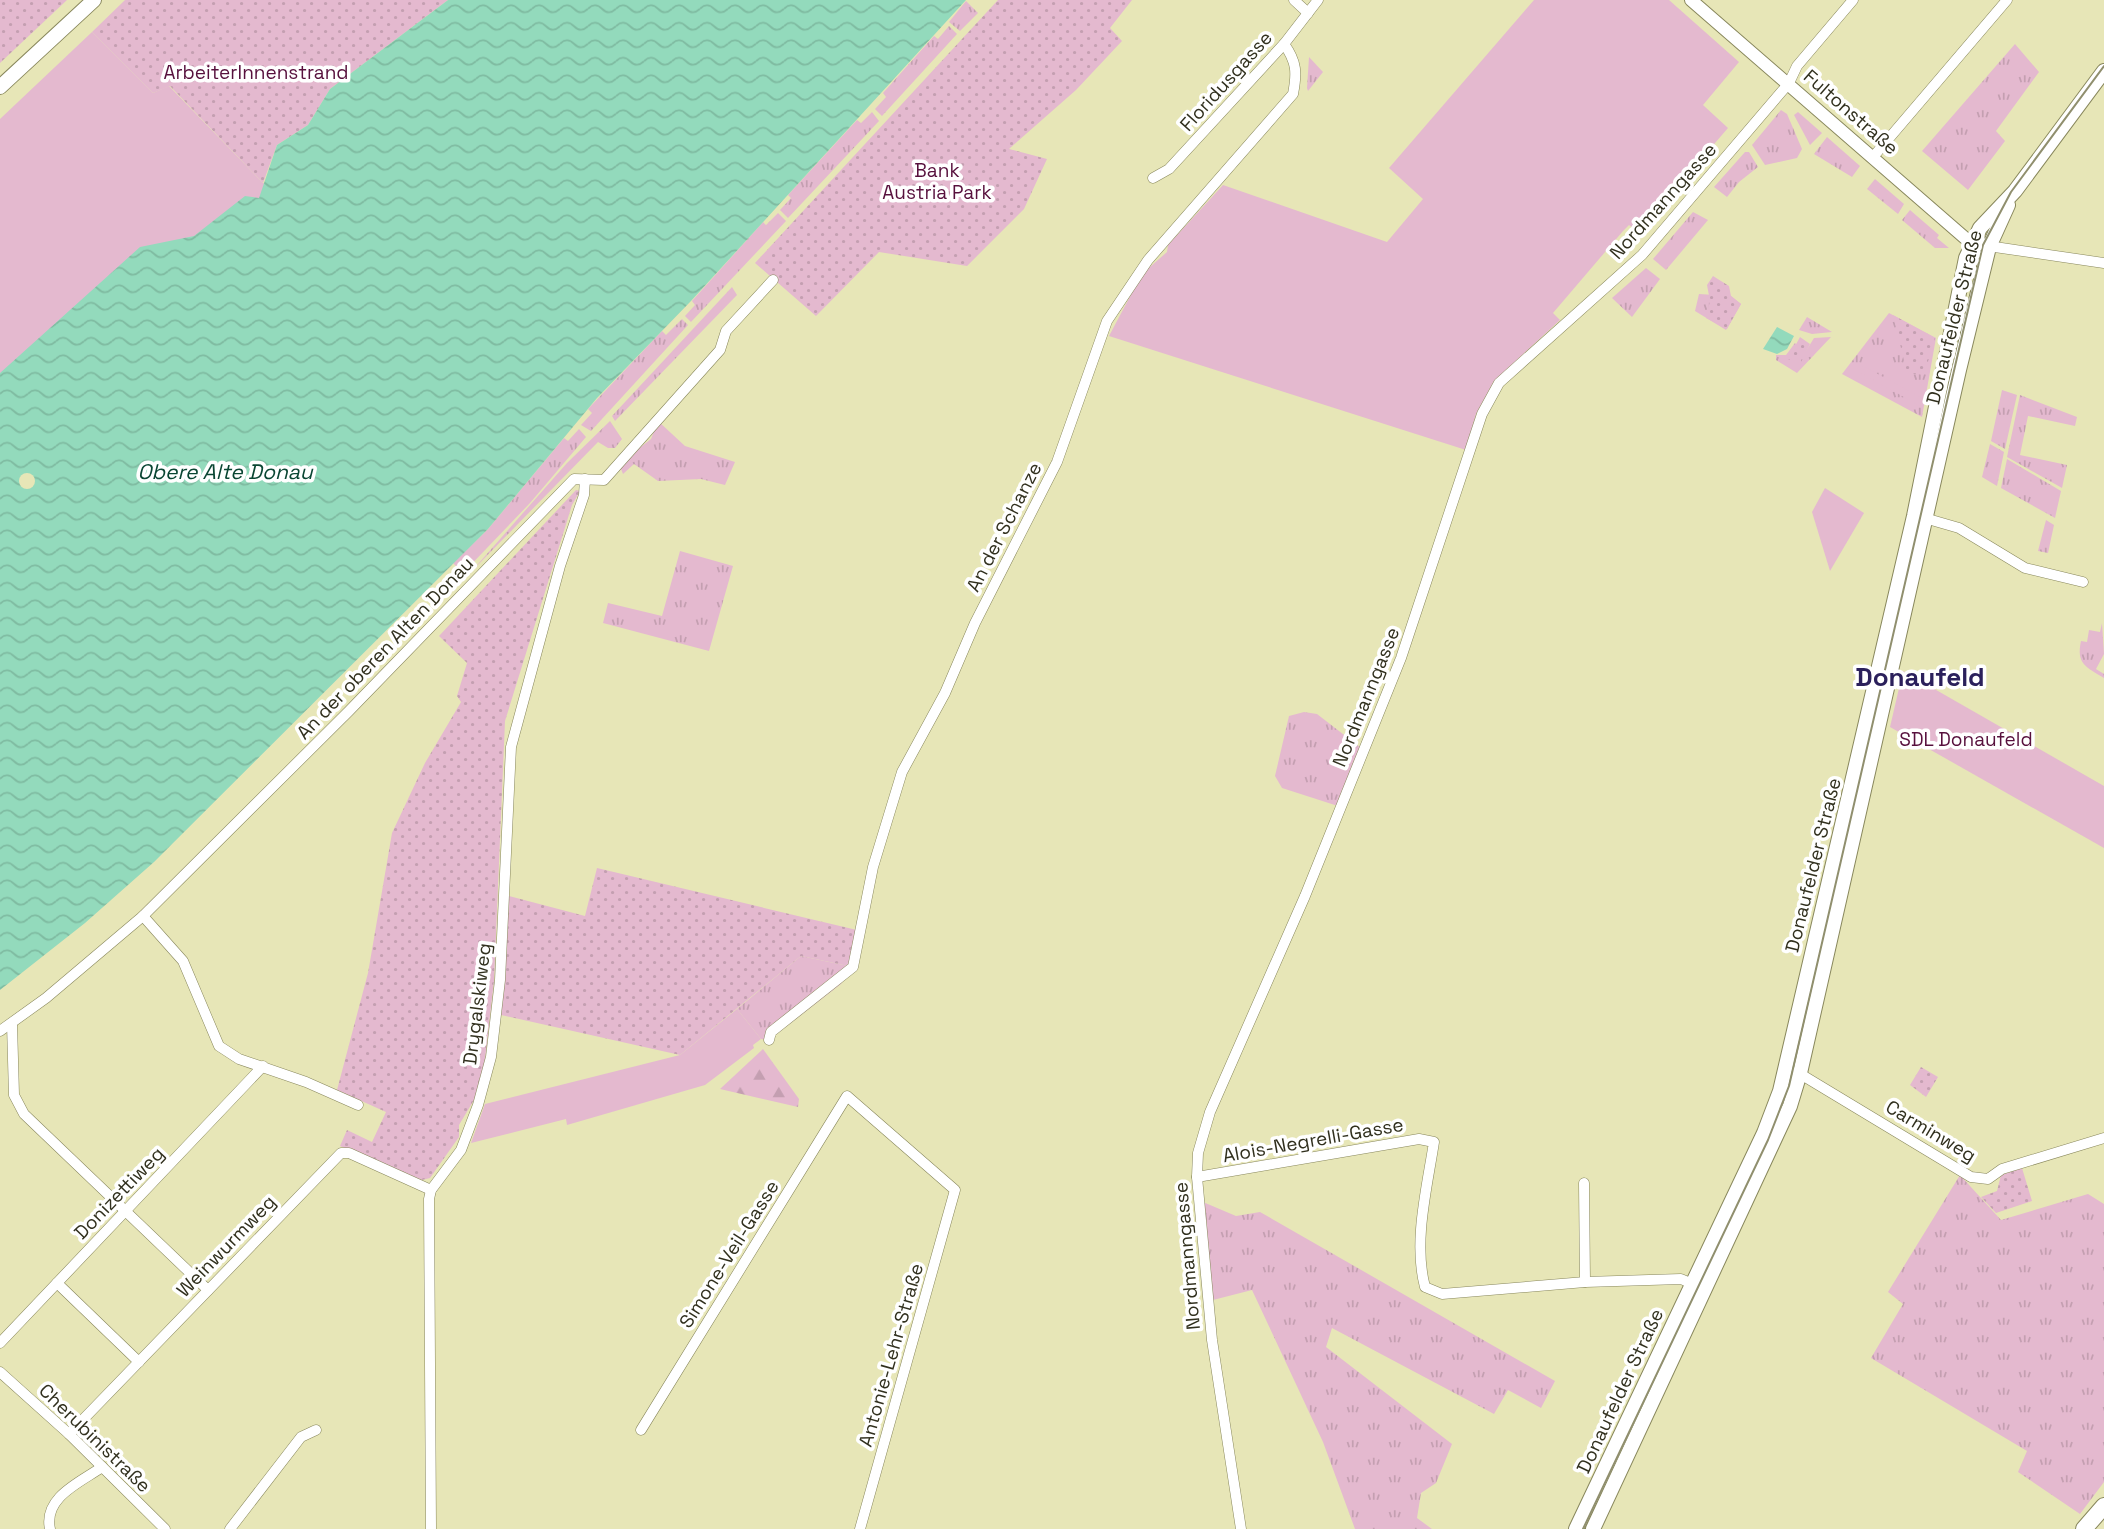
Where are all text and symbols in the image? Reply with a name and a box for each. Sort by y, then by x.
street label: Floridusgasse [1174,26,1278,136]
park label: ArbeiterInnenstrand [163,60,349,85]
street label: Fultonstraße [1798,64,1904,160]
street label: Nordmanngasse [1604,138,1722,264]
park label: Bank Austria Park [882,158,992,205]
street label: Donaufelder Straße [1920,227,1988,407]
water label: Obere Alte Donau [137,458,314,485]
street label: An der Schanze [961,458,1047,596]
street label: An der oberen Alten Donau [291,551,479,745]
street label: Nordmanngasse [1327,624,1405,770]
district label: Donaufeld [1855,660,1985,694]
park label: SDL Donaufeld [1899,727,2033,752]
street label: Donaufelder Straße [1779,775,1847,955]
street label: Drygalskiweg [457,942,497,1066]
street label: Carminweg [1881,1094,1981,1168]
street label: Alois-Negrelli-Gasse [1221,1112,1405,1168]
street label: Donizettiweg [69,1141,169,1245]
street label: Simone-Veil-Gasse [673,1175,785,1333]
street label: Nordmanngasse [1168,1181,1206,1331]
street label: Weinwurmweg [171,1190,281,1302]
street label: Antonie-Lehr-Straße [853,1260,929,1450]
street label: Donaufelder Straße [1571,1305,1669,1477]
street label: Cherubinistraße [34,1378,156,1498]

